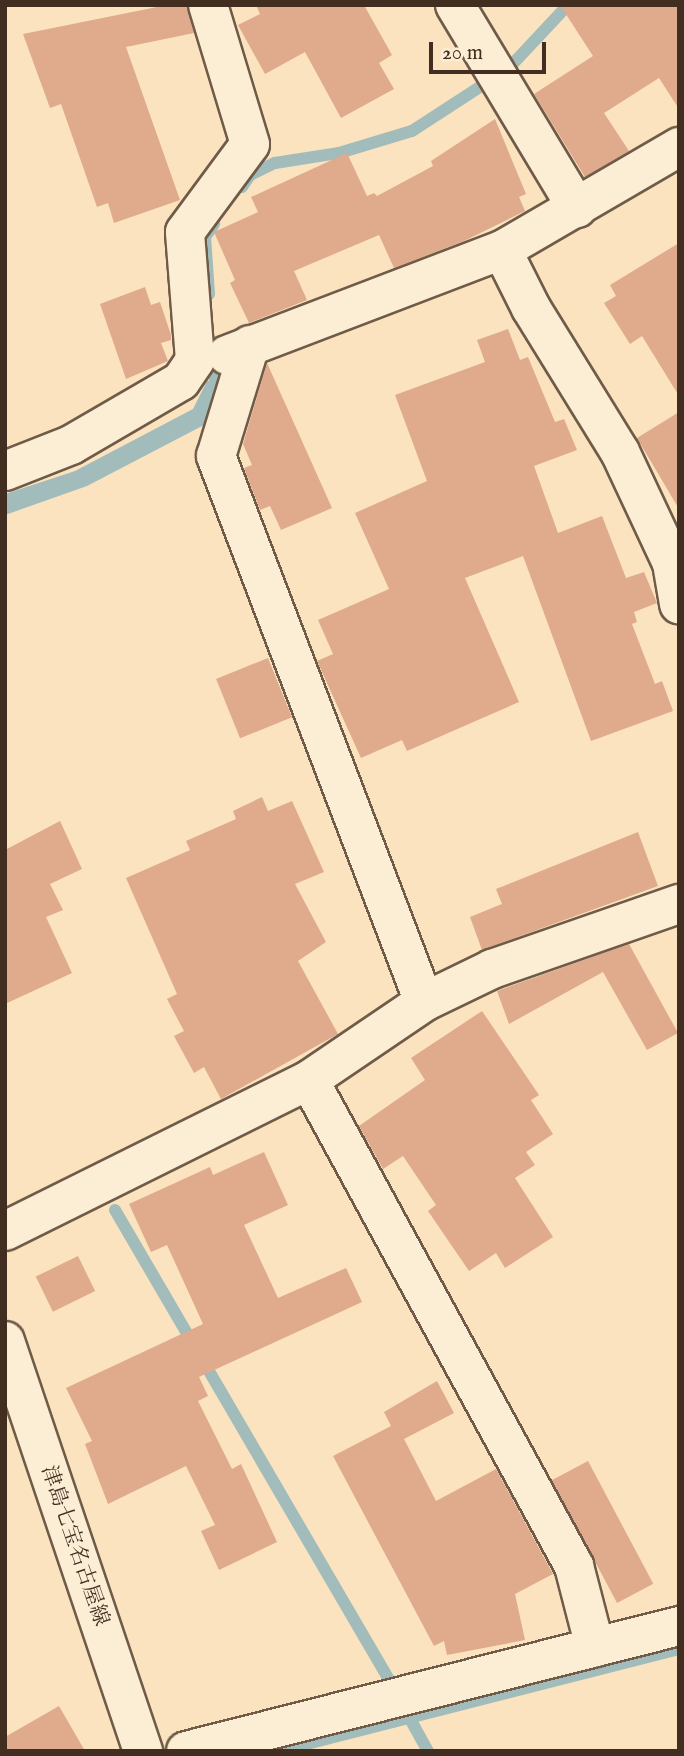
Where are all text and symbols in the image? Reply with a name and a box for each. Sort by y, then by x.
scale bar [432,28,549,72]
text: 20 m [442,40,483,67]
street label: 津島七宝名古屋線 [35,1462,113,1630]

